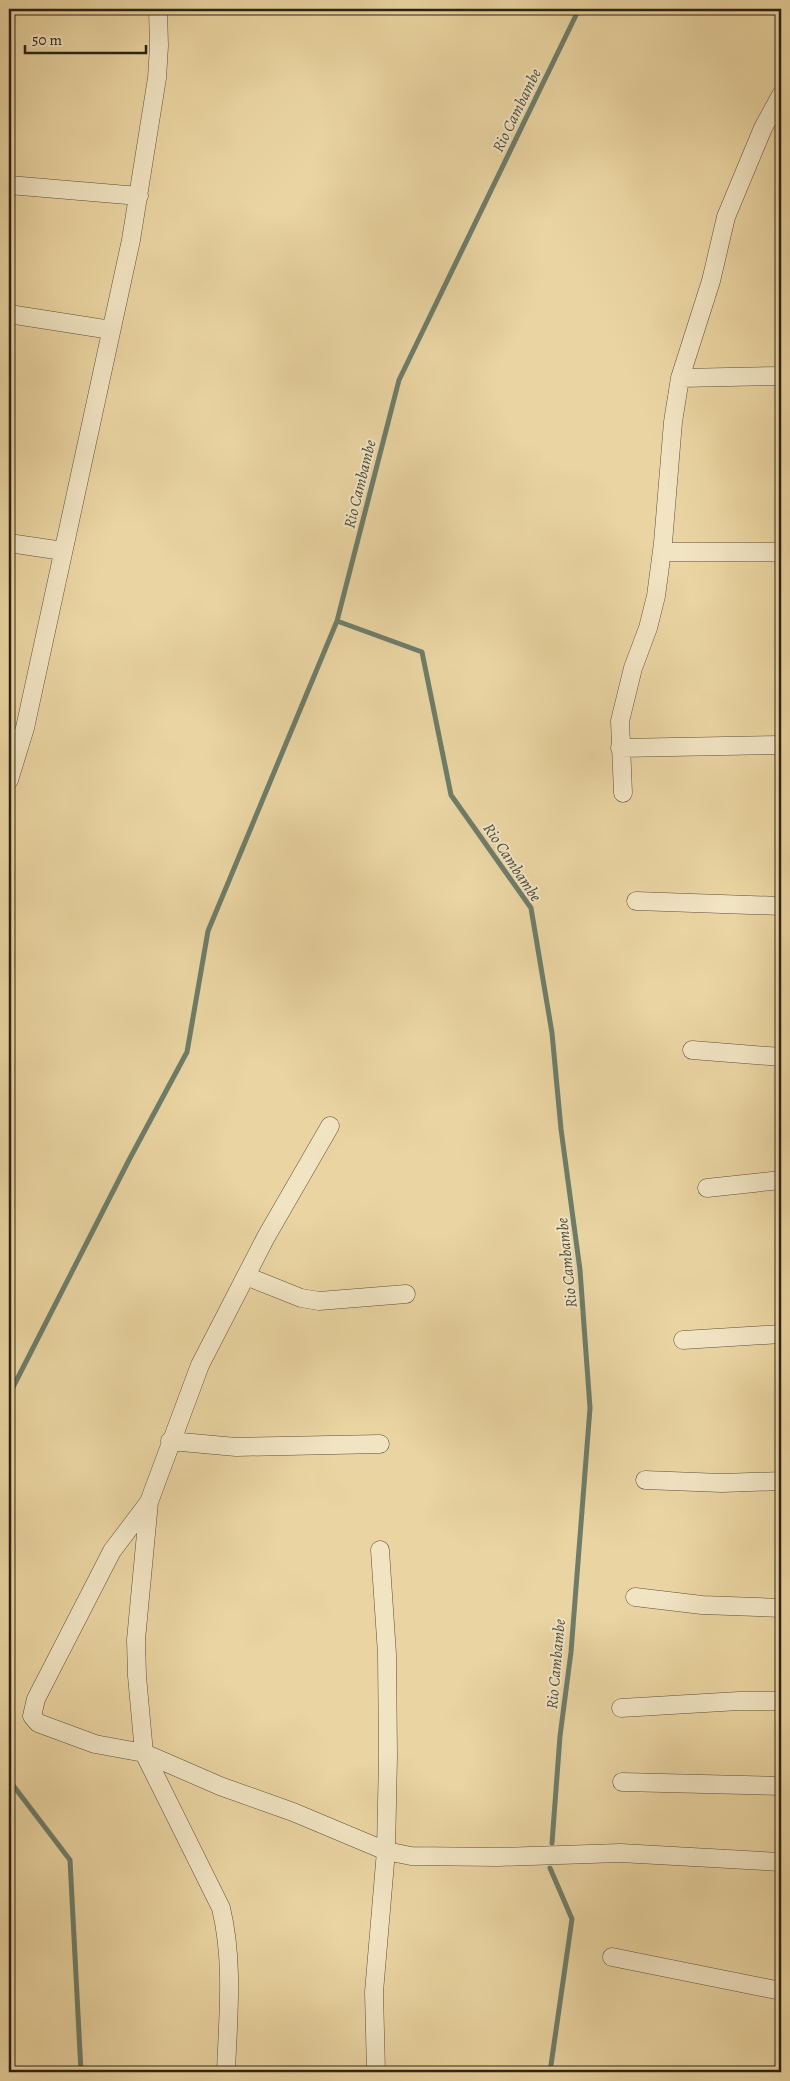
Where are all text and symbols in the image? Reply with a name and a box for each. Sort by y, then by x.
scale bar [25,22,146,54]
text: 50 m [32,30,62,50]
water label: Rio Cambambe [487,65,547,156]
water label: Rio Cambambe [338,437,382,531]
water label: Rio Cambambe [478,819,547,906]
water label: Rio Cambambe [551,1217,583,1309]
water label: Rio Cambambe [541,1618,571,1710]

